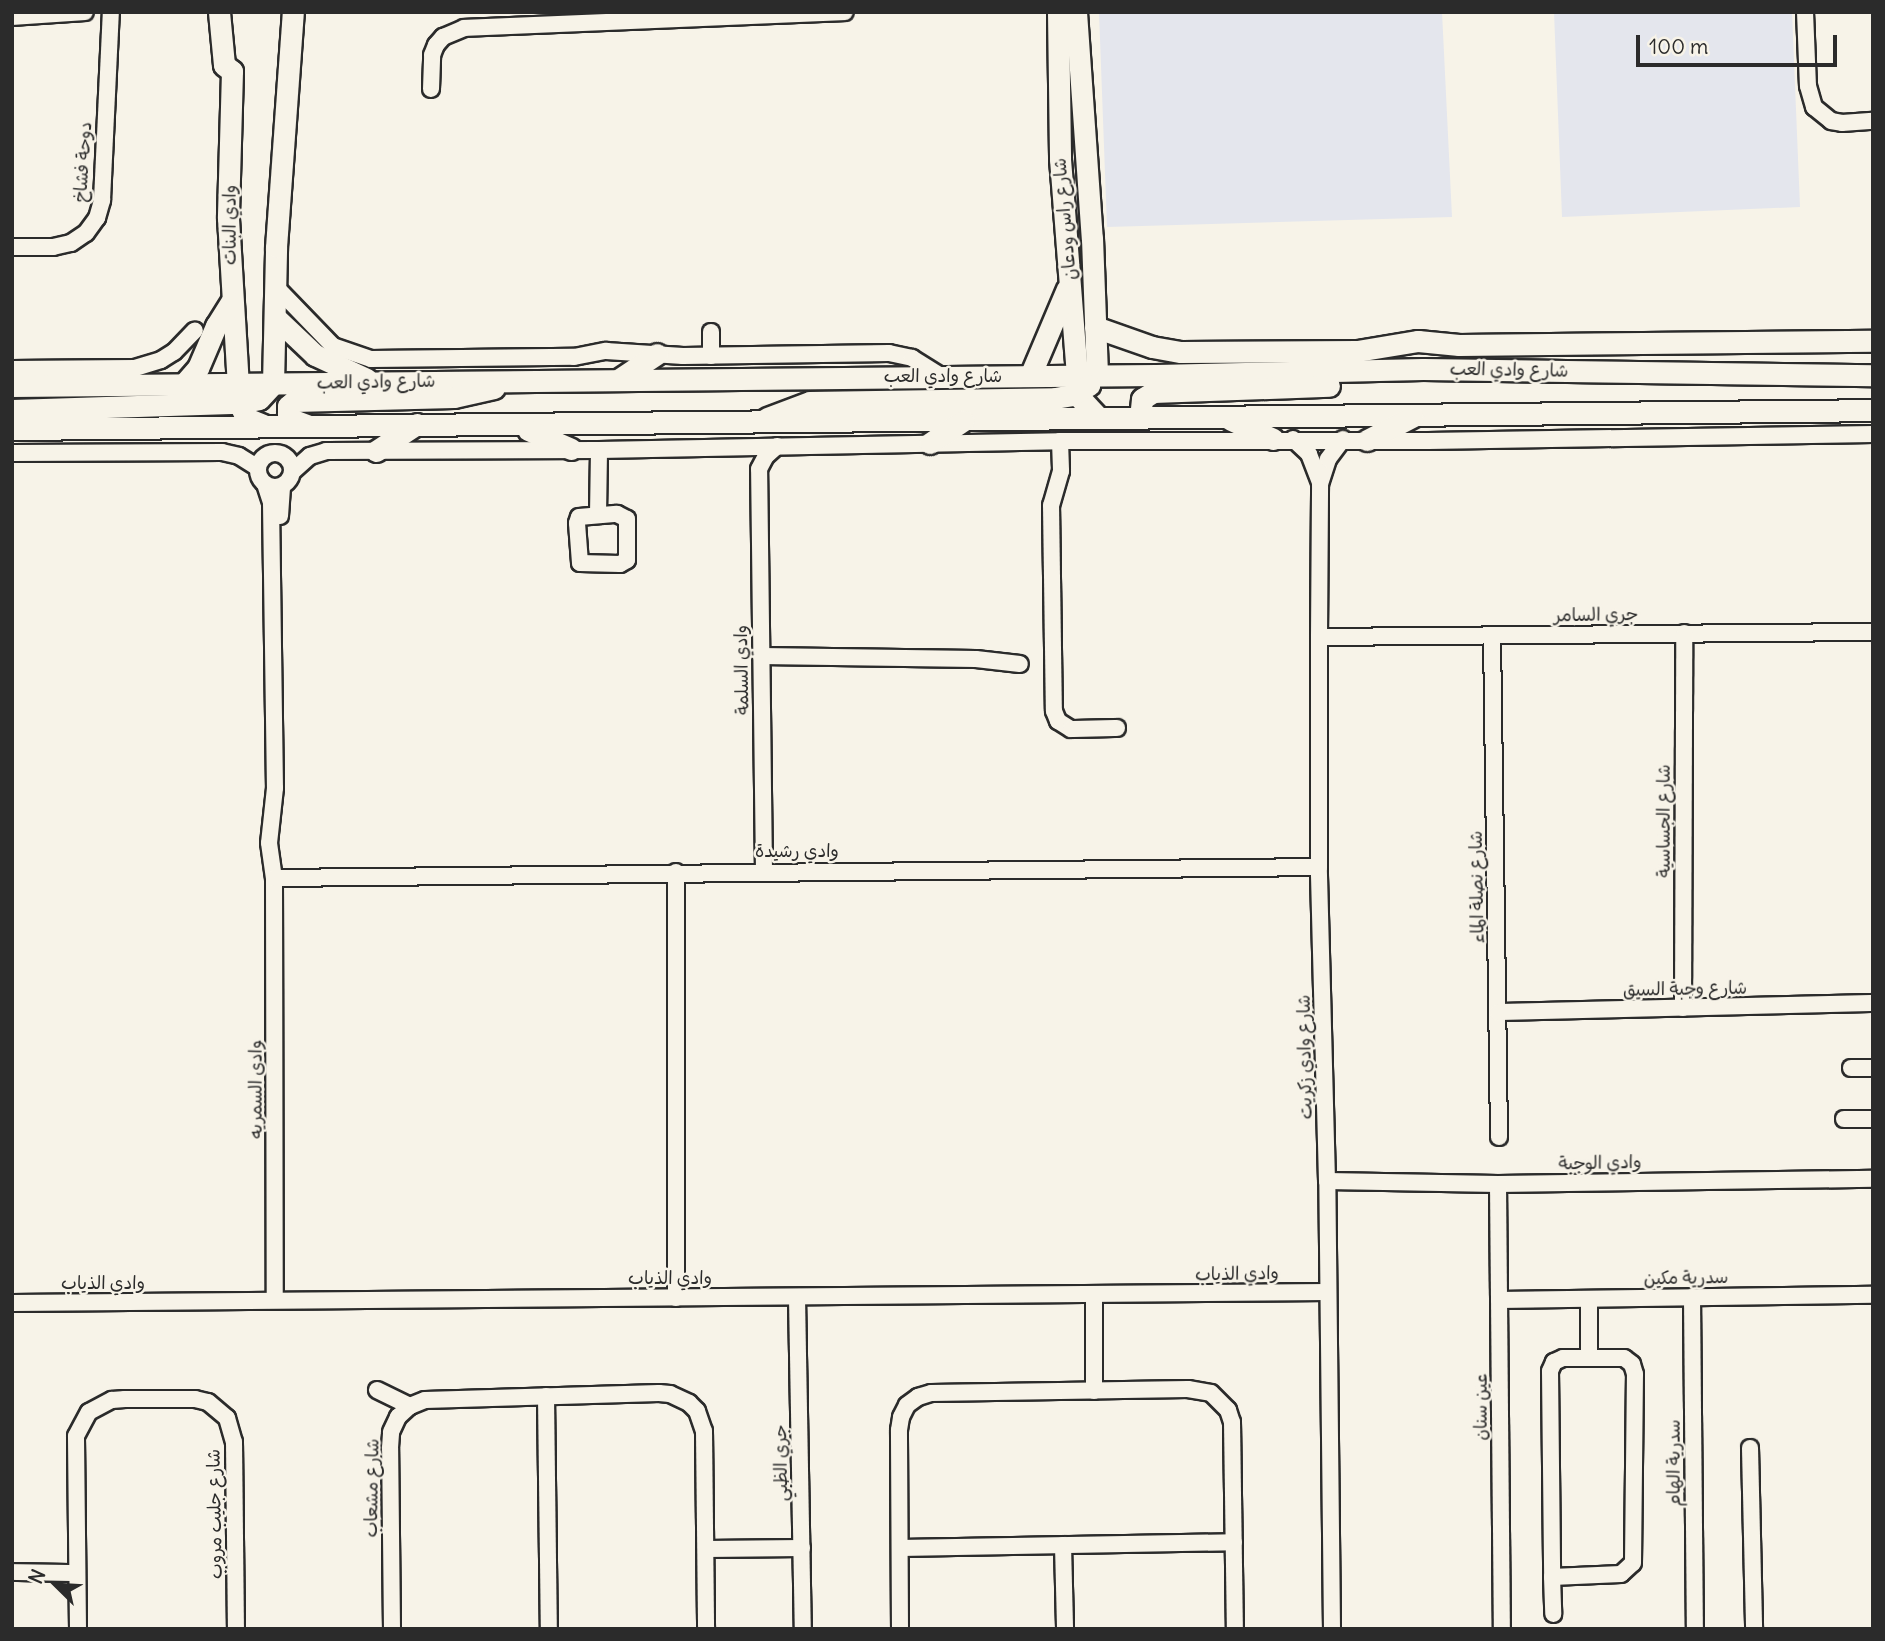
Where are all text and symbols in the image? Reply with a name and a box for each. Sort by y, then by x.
scale bar [1640,21,1841,65]
text: 100 m [1649,33,1708,60]
street label: دوحة فشاخ [69,121,97,203]
street label: شارع راس ودعان [1049,157,1081,281]
street label: وادي البنات [219,185,241,265]
street label: شارع وادي العب [1450,358,1568,382]
street label: شارع وادي العب [884,365,1002,387]
street label: شارع وادي العب [317,370,435,394]
street label: جري السامر [1553,603,1639,627]
street label: وادي السلمة [730,625,754,715]
street label: شارع الجساسية [1653,764,1675,878]
street label: شارع نصلة الماء [1465,830,1489,944]
street label: وادي رشيدة [755,840,839,862]
street label: شارع وجبة السيق [1623,977,1747,1001]
street label: شارع وادي زكريت [1293,994,1317,1120]
street label: وادى السمريه [245,1039,267,1139]
street label: وادي الوجبة [1558,1151,1642,1175]
street label: وادي الذياب [1195,1262,1279,1286]
street label: سدرية مكين [1643,1266,1729,1290]
street label: وادي الذياب [628,1267,712,1289]
street label: وادي الذياب [61,1272,145,1294]
street label: عين سنان [1470,1373,1492,1441]
street label: سدرية الهام [1663,1419,1685,1507]
street label: جري الظبي [770,1424,792,1502]
street label: شارع مشعاب [360,1438,384,1538]
street label: شارع جليب مروب [203,1449,227,1579]
north arrow [21,1550,91,1620]
text: N [23,1566,50,1587]

